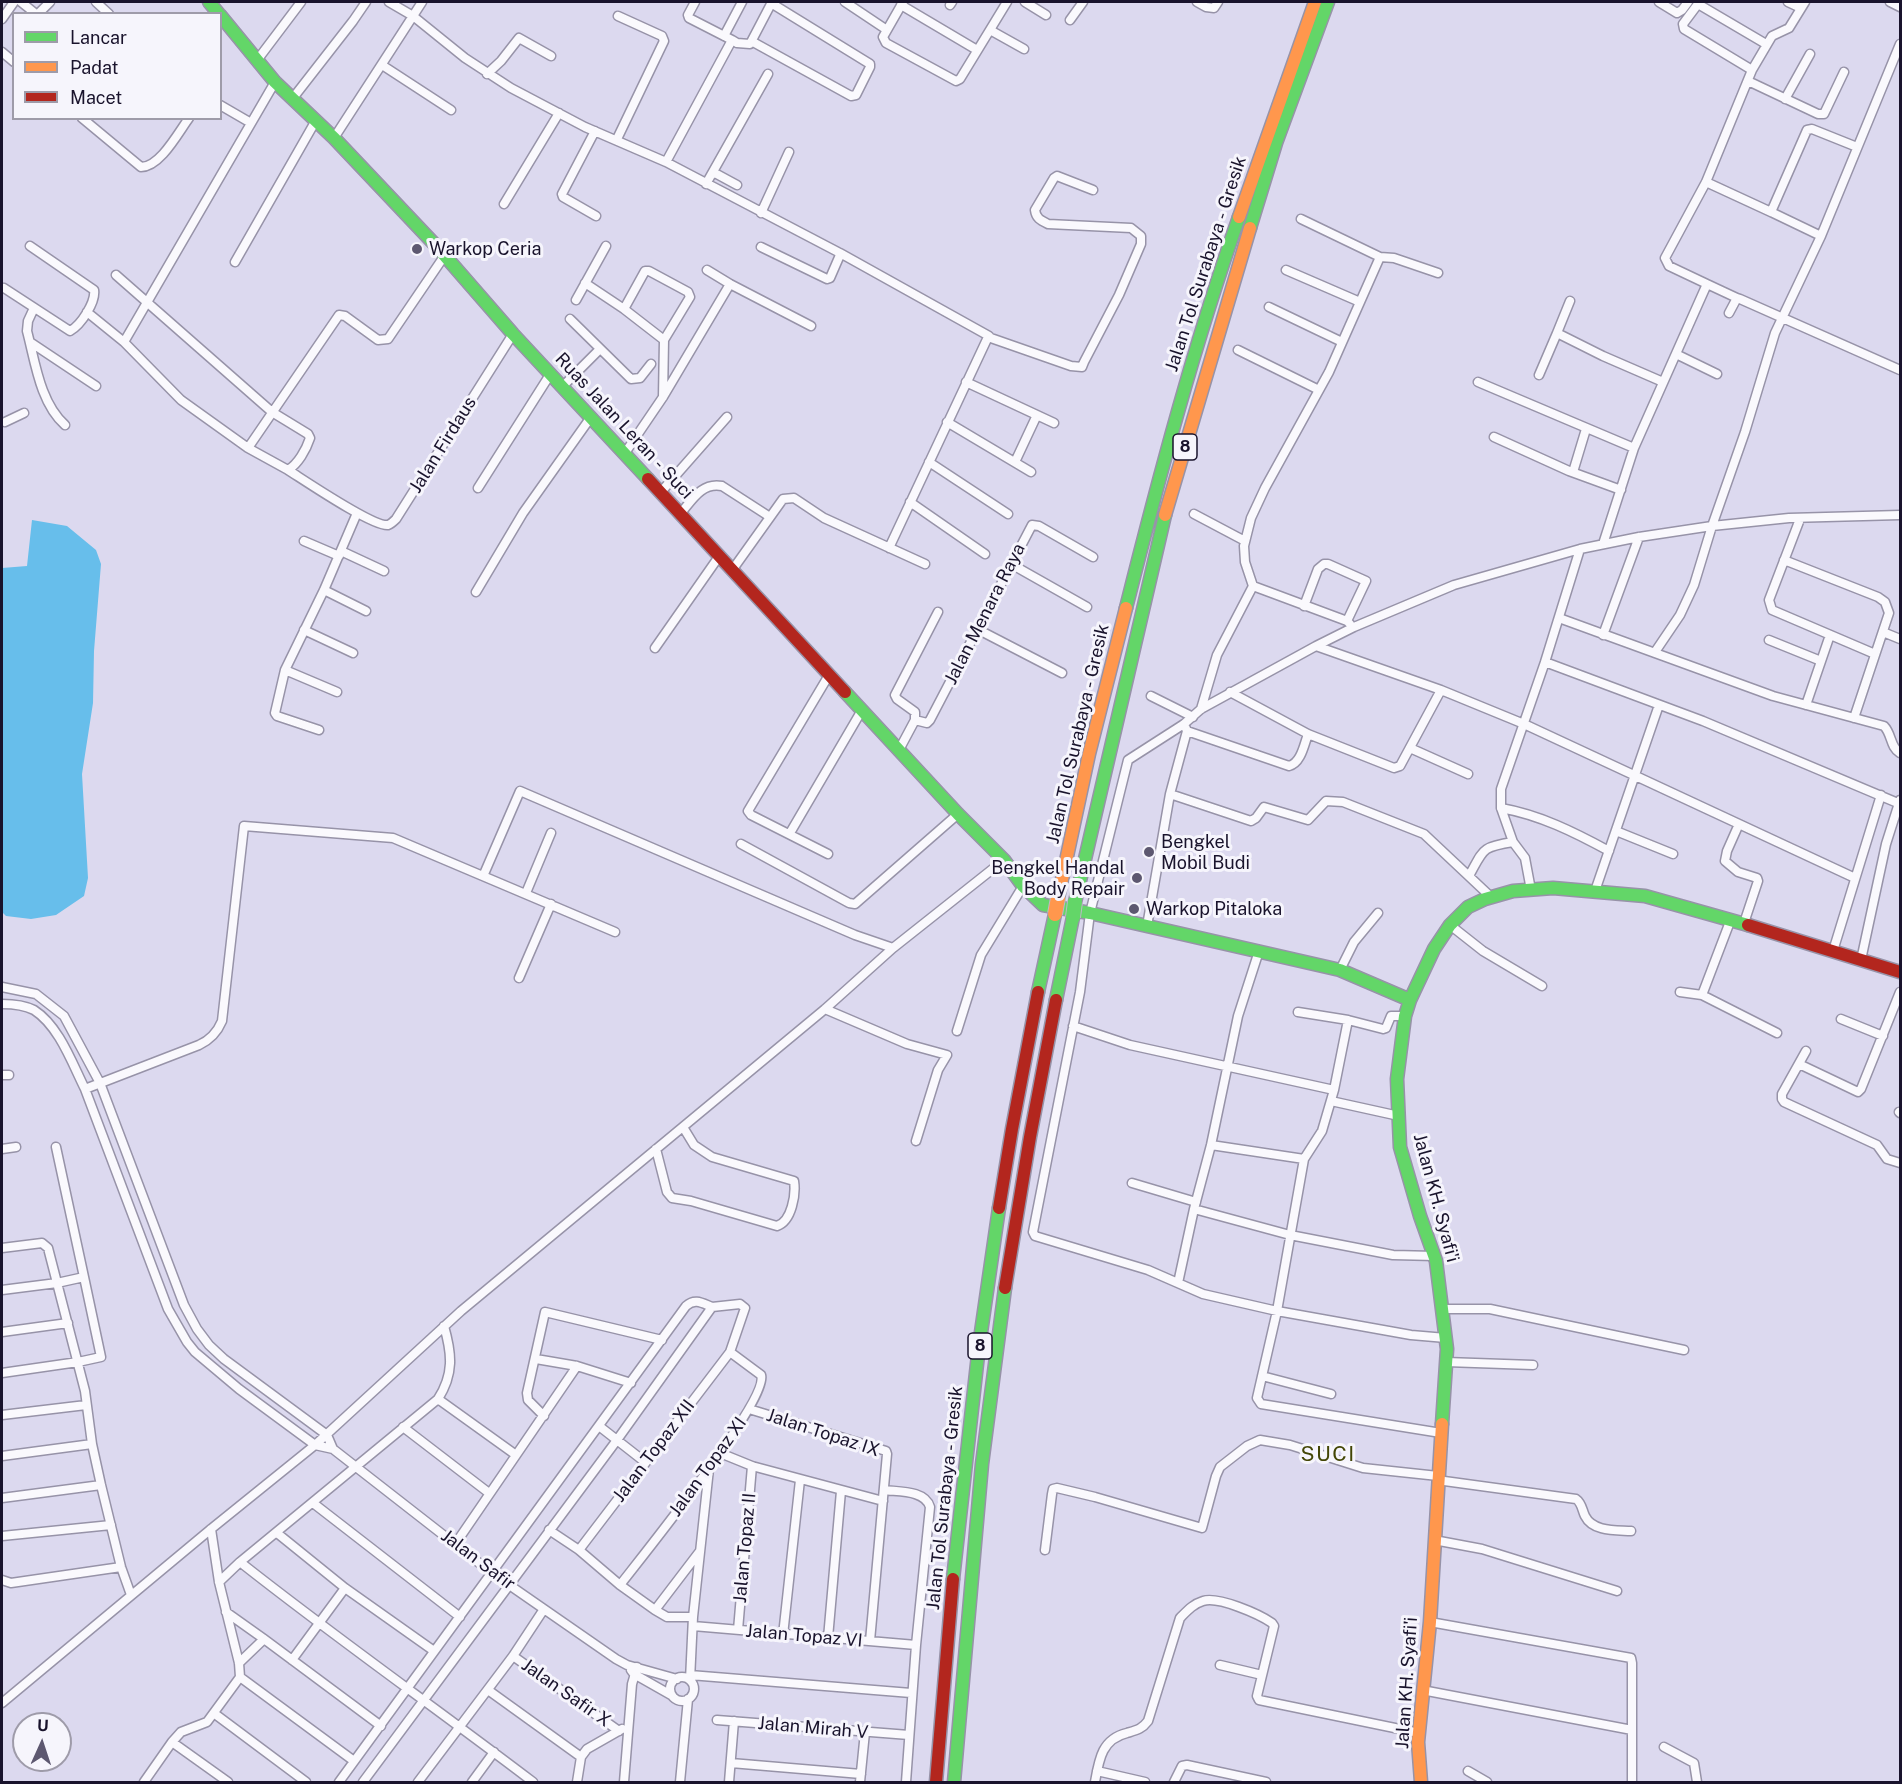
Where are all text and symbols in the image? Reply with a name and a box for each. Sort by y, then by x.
legend [12,12,222,120]
text: Lancar [70,27,127,48]
text: Padat [70,57,119,78]
text: Macet [70,87,122,108]
street label: Jalan Tol Surabaya - Gresik [1161,154,1251,374]
place label: Warkop Ceria [429,238,541,260]
marker: Warkop Ceria [410,242,424,256]
street label: Ruas Jalan Leran - Suci [551,348,697,504]
street label: Jalan Firdaus [405,393,481,497]
road number: 8 [1173,434,1197,460]
street label: Jalan Menara Raya [940,540,1030,688]
street label: Jalan Tol Surabaya - Gresik [1042,622,1114,846]
place label: Bengkel Mobil Budi [1161,831,1250,874]
marker: Bengkel Mobil Budi [1142,845,1156,859]
place label: Bengkel Handal Body Repair [991,857,1125,900]
marker: Bengkel Handal Body Repair [1130,871,1144,885]
place label: Warkop Pitaloka [1146,898,1282,920]
marker: Warkop Pitaloka [1127,902,1141,916]
street label: Jalan KH. Syafi'i [1408,1131,1464,1265]
road number: 8 [968,1333,992,1359]
street label: Jalan Tol Surabaya - Gresik [923,1385,967,1611]
street label: Jalan Topaz XII [608,1395,700,1507]
street label: Jalan Topaz IX [764,1405,882,1461]
street label: Jalan Topaz XI [665,1413,751,1521]
district label: SUCI [1300,1442,1356,1468]
street label: Jalan Topaz II [729,1492,761,1604]
street label: Jalan Safir [437,1525,519,1595]
street label: Jalan KH. Syafi'i [1392,1616,1422,1750]
street label: Jalan Topaz VI [745,1620,863,1652]
street label: Jalan Safir X [517,1654,615,1732]
north arrow [12,1712,72,1772]
street label: Jalan Mirah V [757,1712,869,1744]
text: U [37,1716,49,1735]

